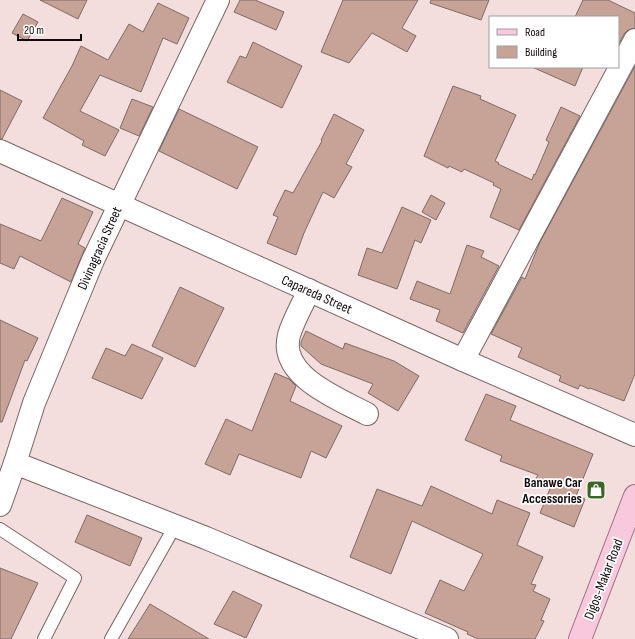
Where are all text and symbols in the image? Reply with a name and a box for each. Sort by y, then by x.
scale bar [18,16,81,42]
legend [489,16,619,68]
text: 20 m [24,23,44,38]
text: Road [525,25,545,40]
text: Building [525,45,557,60]
street label: Divinagracia Street [74,204,125,292]
street label: Capareda Street [279,271,355,318]
place label: Banawe Car Accessories [521,474,583,507]
shop icon: Banawe Car Accessories [585,479,607,501]
street label: Digos-Makar Road [580,536,627,622]

